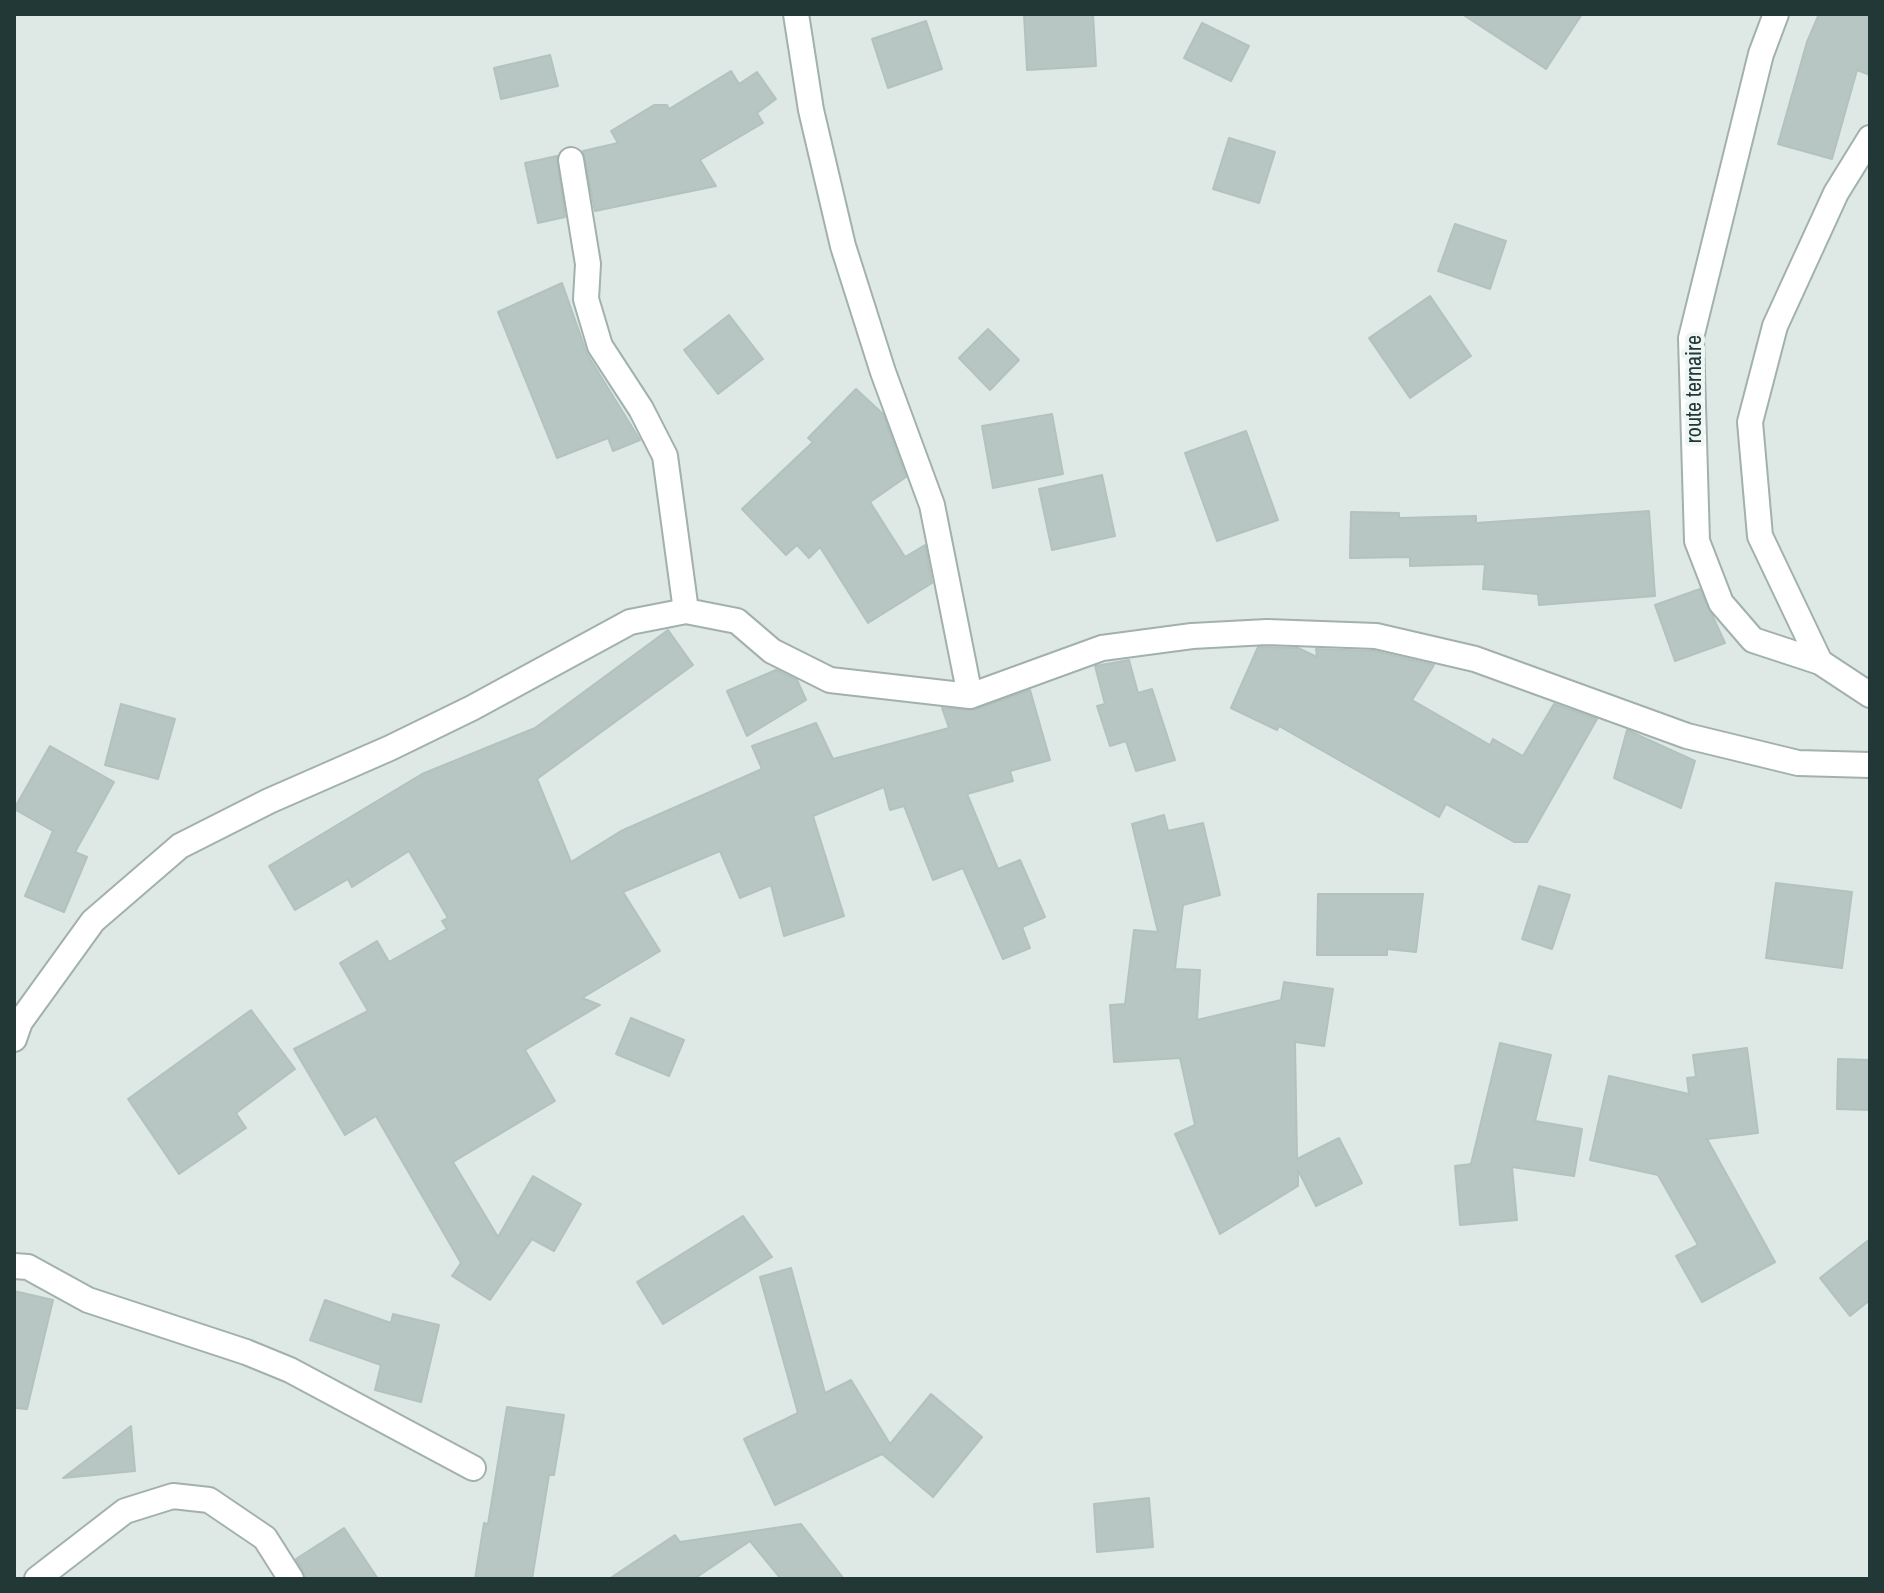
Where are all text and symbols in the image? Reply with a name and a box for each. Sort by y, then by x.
street label: route ternaire [1682,335,1708,443]

